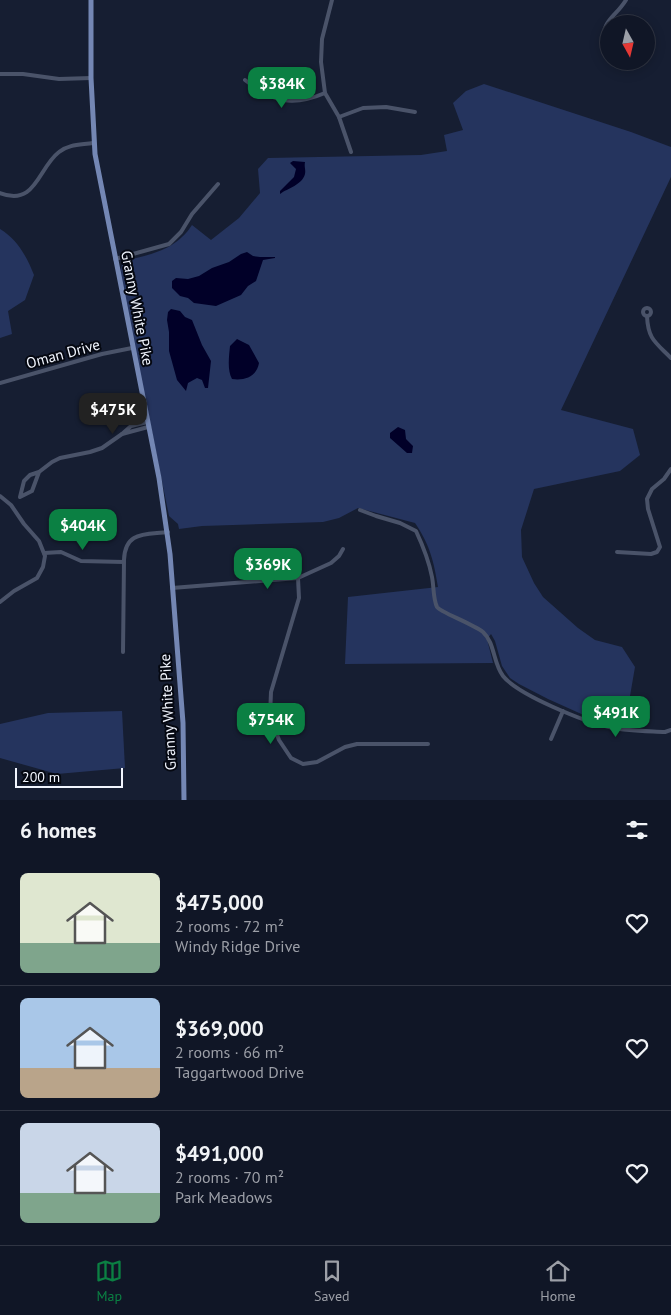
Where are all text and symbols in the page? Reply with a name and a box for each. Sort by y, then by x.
north arrow [600,15,655,70]
map controls [600,15,655,70]
pin: $384K [247,66,317,109]
text: $384K [259,73,305,93]
street label: Granny White Pike [117,249,158,367]
street label: Oman Drive [24,335,102,372]
pin: $475K [78,392,148,435]
text: $475K [90,399,136,419]
pin: $404K [48,508,118,551]
text: $404K [60,515,106,535]
pin: $369K [233,548,303,590]
text: $369K [245,554,291,574]
street label: Granny White Pike [155,653,180,771]
pin: $491K [581,696,651,738]
pin: $754K [236,702,306,745]
text: $491K [593,702,639,722]
text: $754K [248,709,294,729]
scale bar [15,765,122,788]
text: 200 m [22,768,60,786]
icon: filters [623,816,651,844]
text: 6 homes [20,817,96,844]
text: $475,000 [175,889,264,916]
icon: home [60,893,120,953]
icon: heart [623,909,651,937]
text: 2 rooms · 72 m² [175,916,284,936]
text: Windy Ridge Drive [175,936,300,956]
text: $369,000 [175,1015,264,1042]
icon: home [60,1018,120,1078]
icon: heart [623,1034,651,1062]
text: 2 rooms · 66 m² [175,1042,284,1062]
text: Taggartwood Drive [175,1062,304,1082]
text: $491,000 [175,1140,264,1167]
icon: home [60,1143,120,1203]
icon: heart [623,1159,651,1187]
text: 2 rooms · 70 m² [175,1167,284,1187]
text: Park Meadows [175,1187,272,1207]
tab: Map [95,1257,123,1305]
tab: Saved [314,1257,350,1305]
tab: Home [540,1257,576,1305]

